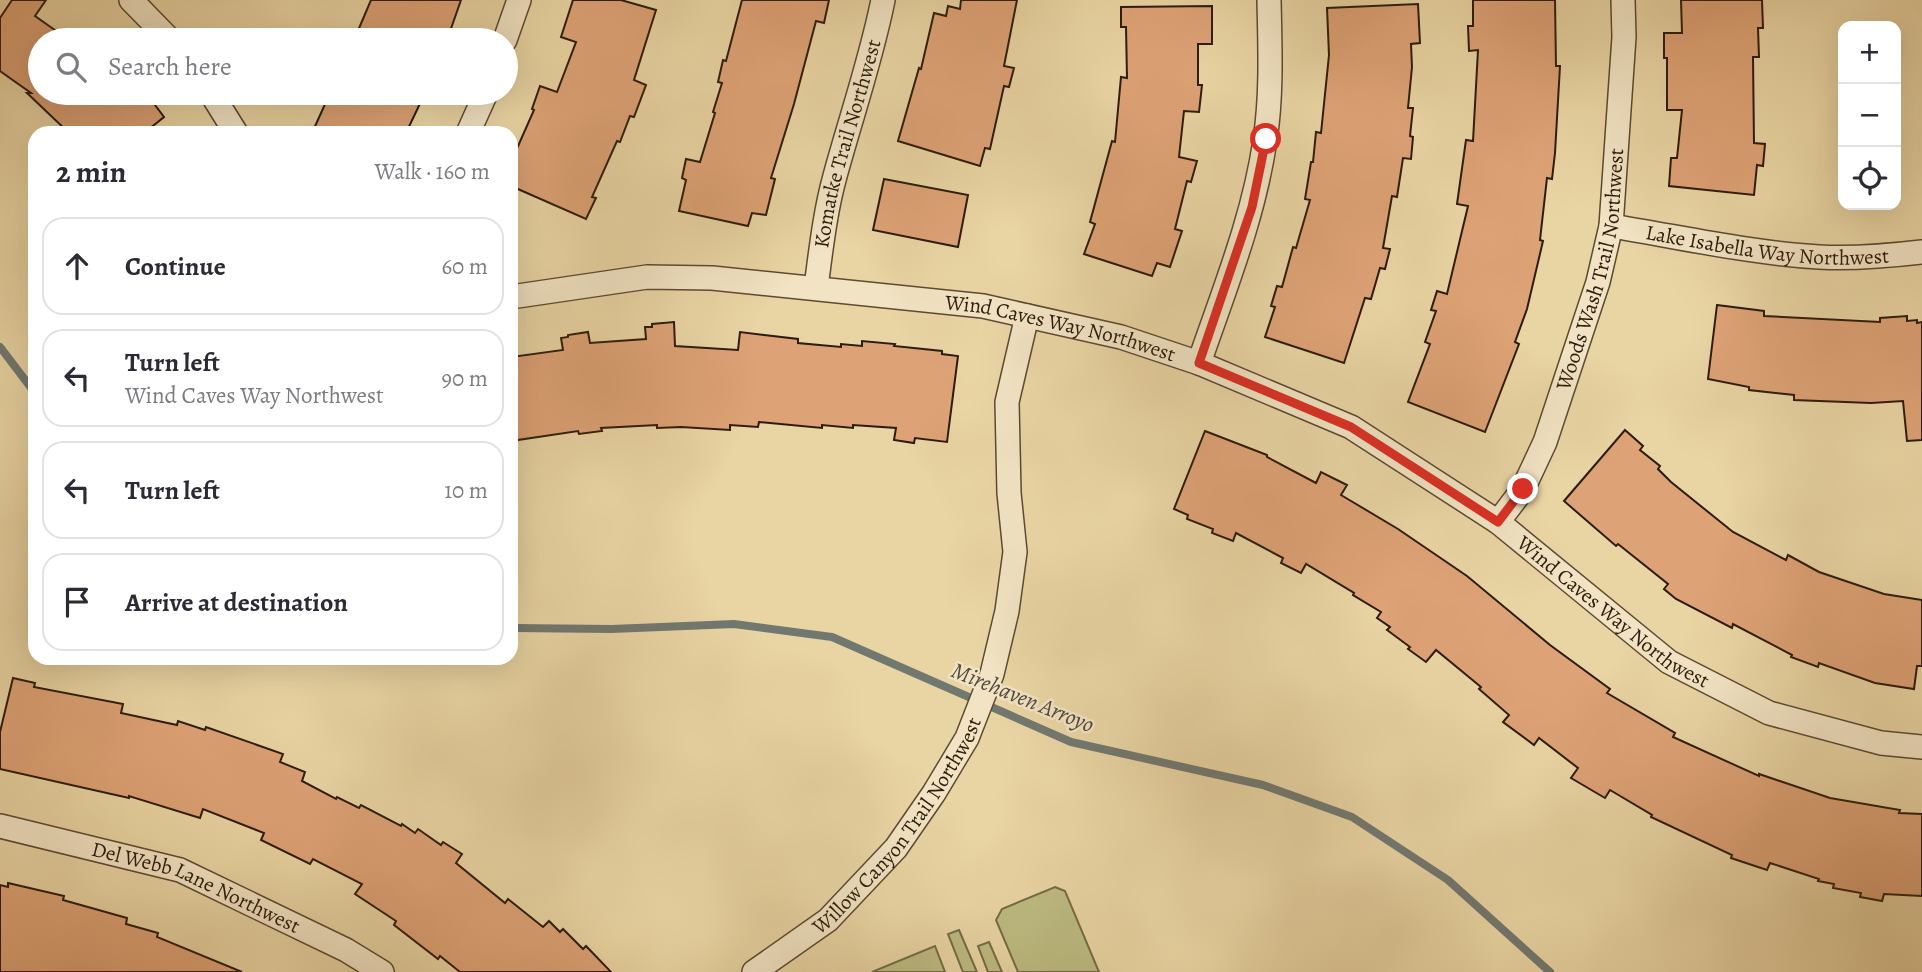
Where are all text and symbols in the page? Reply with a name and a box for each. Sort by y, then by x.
map controls [1838,21,1901,210]
button: + [1838,21,1901,84]
search box [28,28,518,105]
street label: Komatke Trail Northwest [807,36,887,250]
icon: search [52,48,90,86]
text: Search here [108,49,232,84]
button: − [1838,84,1901,147]
route start [1250,123,1281,154]
street label: Woods Wash Trail Northwest [1549,147,1630,395]
button: locate [1838,147,1901,210]
text: 2 min [56,152,126,192]
text: Walk · 160 m [375,156,490,187]
street label: Lake Isabella Way Northwest [1644,218,1890,272]
icon: ahead [58,247,96,285]
text: Continue [125,249,226,284]
text: 60 m [441,251,488,282]
street label: Wind Caves Way Northwest [943,288,1179,368]
text: Turn left [125,345,220,380]
icon: left [58,359,96,397]
text: 90 m [442,363,488,394]
text: Wind Caves Way Northwest [125,380,384,411]
icon: left [58,471,96,509]
text: Turn left [125,473,220,508]
route end [1507,473,1538,504]
text: 10 m [444,475,488,506]
street label: Wind Caves Way Northwest [1510,528,1714,694]
icon: arrive [58,583,96,621]
text: Arrive at destination [125,585,348,620]
water label: Mirehaven Arroyo [947,655,1099,740]
street label: Willow Canyon Trail Northwest [806,713,988,941]
street label: Del Webb Lane Northwest [89,835,305,940]

